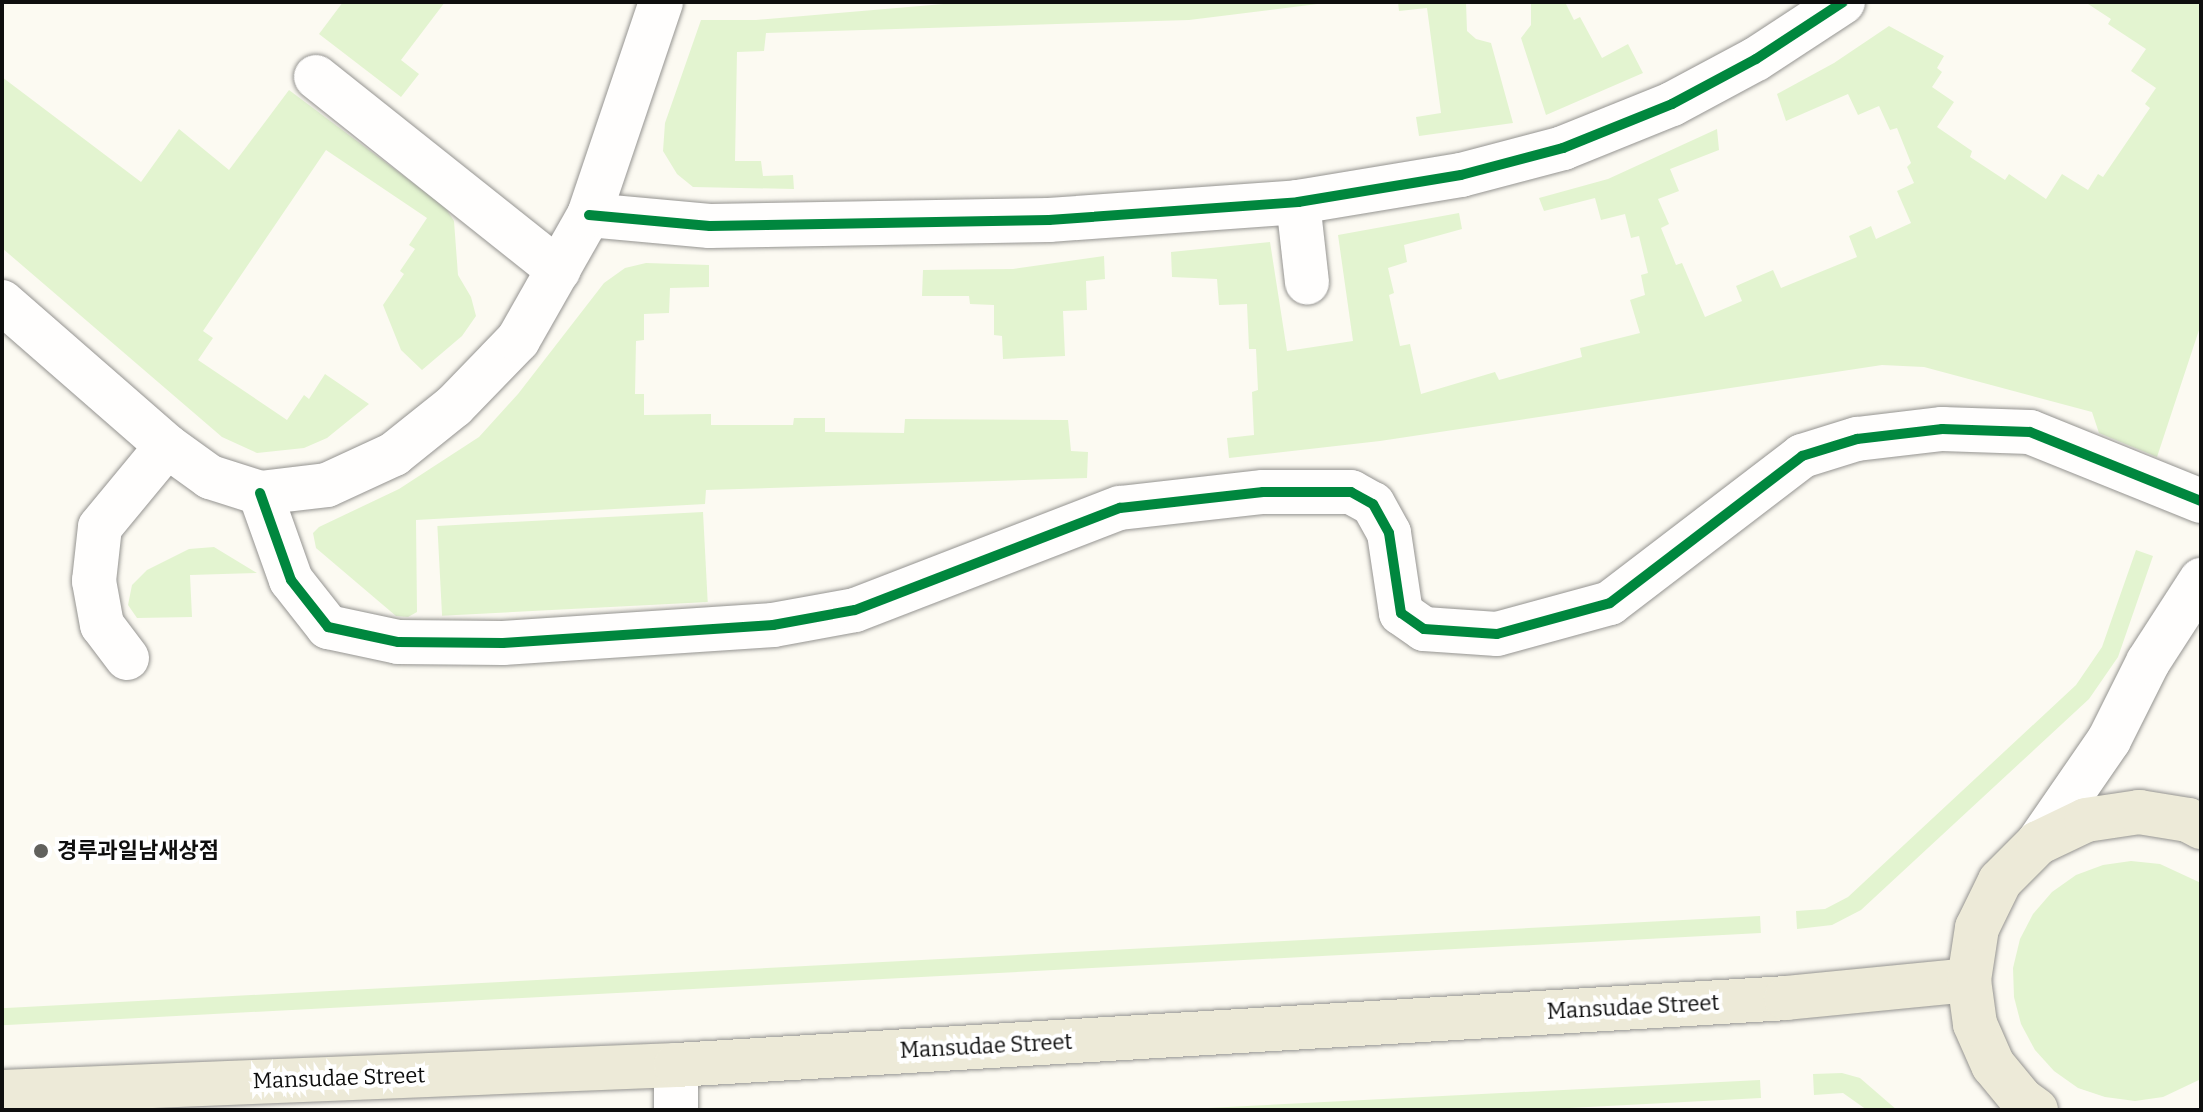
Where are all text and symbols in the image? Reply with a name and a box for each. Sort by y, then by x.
place label: 경루과일남새상점 [57,838,219,864]
marker: 경루과일남새상점 [32,842,50,860]
street label: Mansudae Street [1546,989,1720,1025]
street label: Mansudae Street [899,1028,1073,1064]
street label: Mansudae Street [252,1062,426,1094]

